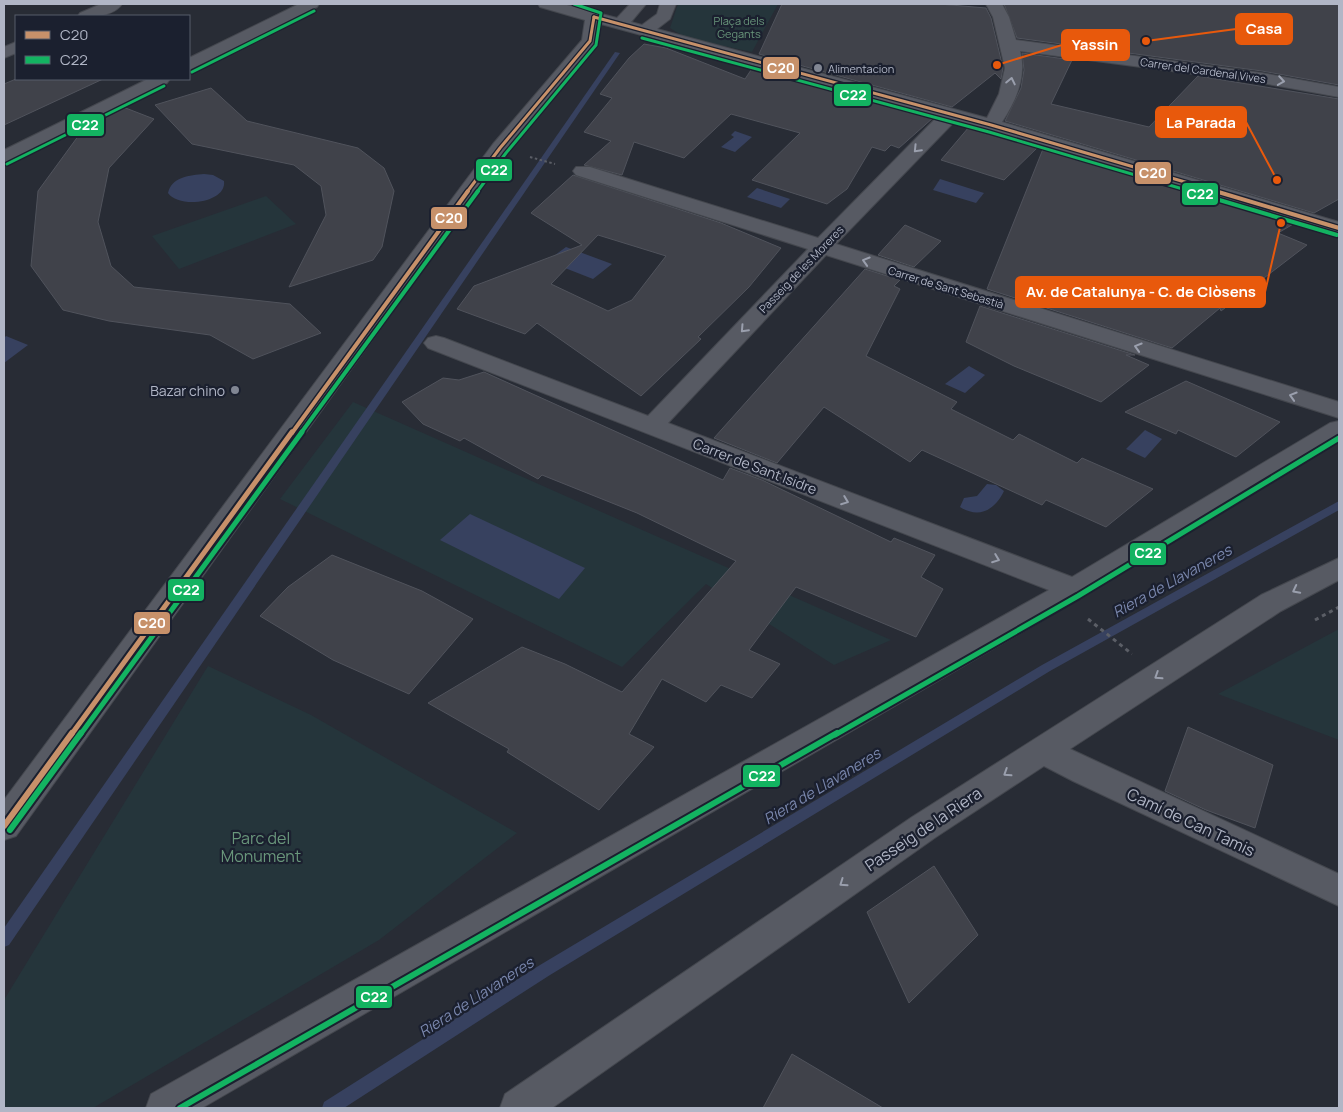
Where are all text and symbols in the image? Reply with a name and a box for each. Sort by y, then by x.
park label: Plaça dels Gegants [714,13,765,41]
callout: Casa [1236,14,1292,44]
legend [15,15,190,80]
text: Casa [1246,18,1282,39]
text: C20 [60,24,88,45]
callout: Yassin [1062,30,1129,60]
text: Yassin [1072,34,1118,55]
text: C22 [60,49,88,70]
street label: Carrer del Cardenal Vives [1139,54,1267,86]
line badge: C20 [762,56,800,80]
text: C20 [767,58,795,77]
place label: Alimentacion [828,61,894,76]
marker: Alimentacion [812,62,824,74]
one-way arrow [1277,75,1286,85]
one-way arrow [1006,77,1016,86]
line badge: C22 [833,83,872,107]
text: C22 [839,85,867,104]
callout: La Parada [1156,107,1246,137]
text: La Parada [1166,112,1236,133]
line badge: C22 [66,113,105,137]
text: C22 [71,115,99,134]
one-way arrow [914,143,923,152]
line badge: C22 [475,158,513,182]
text: C22 [480,160,508,179]
line badge: C20 [1134,161,1172,185]
text: C20 [1139,163,1167,182]
line badge: C22 [1181,182,1219,206]
text: C22 [1186,184,1214,203]
line badge: C20 [430,206,468,230]
text: C20 [435,208,463,227]
street label: Passeig de les Moreres [755,222,847,316]
one-way arrow [862,257,870,267]
street label: Carrer de Sant Sebastià [886,262,1006,312]
callout: Av. de Catalunya - C. de Clòsens [1016,277,1265,307]
text: Av. de Catalunya - C. de Clòsens [1026,281,1256,302]
one-way arrow [741,324,750,333]
one-way arrow [1134,342,1142,352]
place label: Bazar chino [150,381,225,400]
marker: Bazar chino [229,384,241,396]
one-way arrow [1289,391,1297,401]
street label: Carrer de Sant Isidre [690,434,820,498]
one-way arrow [840,494,849,505]
water label: Riera de Llavaneres [1109,539,1236,622]
line badge: C22 [1129,542,1167,566]
text: C22 [1134,543,1162,562]
one-way arrow [992,553,1000,563]
line badge: C22 [167,578,205,602]
text: C22 [172,580,200,599]
one-way arrow [1292,584,1301,594]
line badge: C20 [133,611,171,635]
text: C20 [138,613,166,632]
one-way arrow [1154,669,1163,679]
water label: Riera de Llavaneres [760,742,885,829]
line badge: C22 [742,764,781,788]
text: C22 [748,766,776,785]
one-way arrow [1003,767,1012,777]
street label: Passeig de la Riera [860,782,986,876]
street label: Camí de Can Tamis [1123,783,1259,861]
park label: Parc del Monument [221,827,301,867]
one-way arrow [839,877,849,886]
water label: Riera de Llavaneres [414,951,538,1042]
line badge: C22 [355,985,393,1009]
text: C22 [360,987,388,1006]

